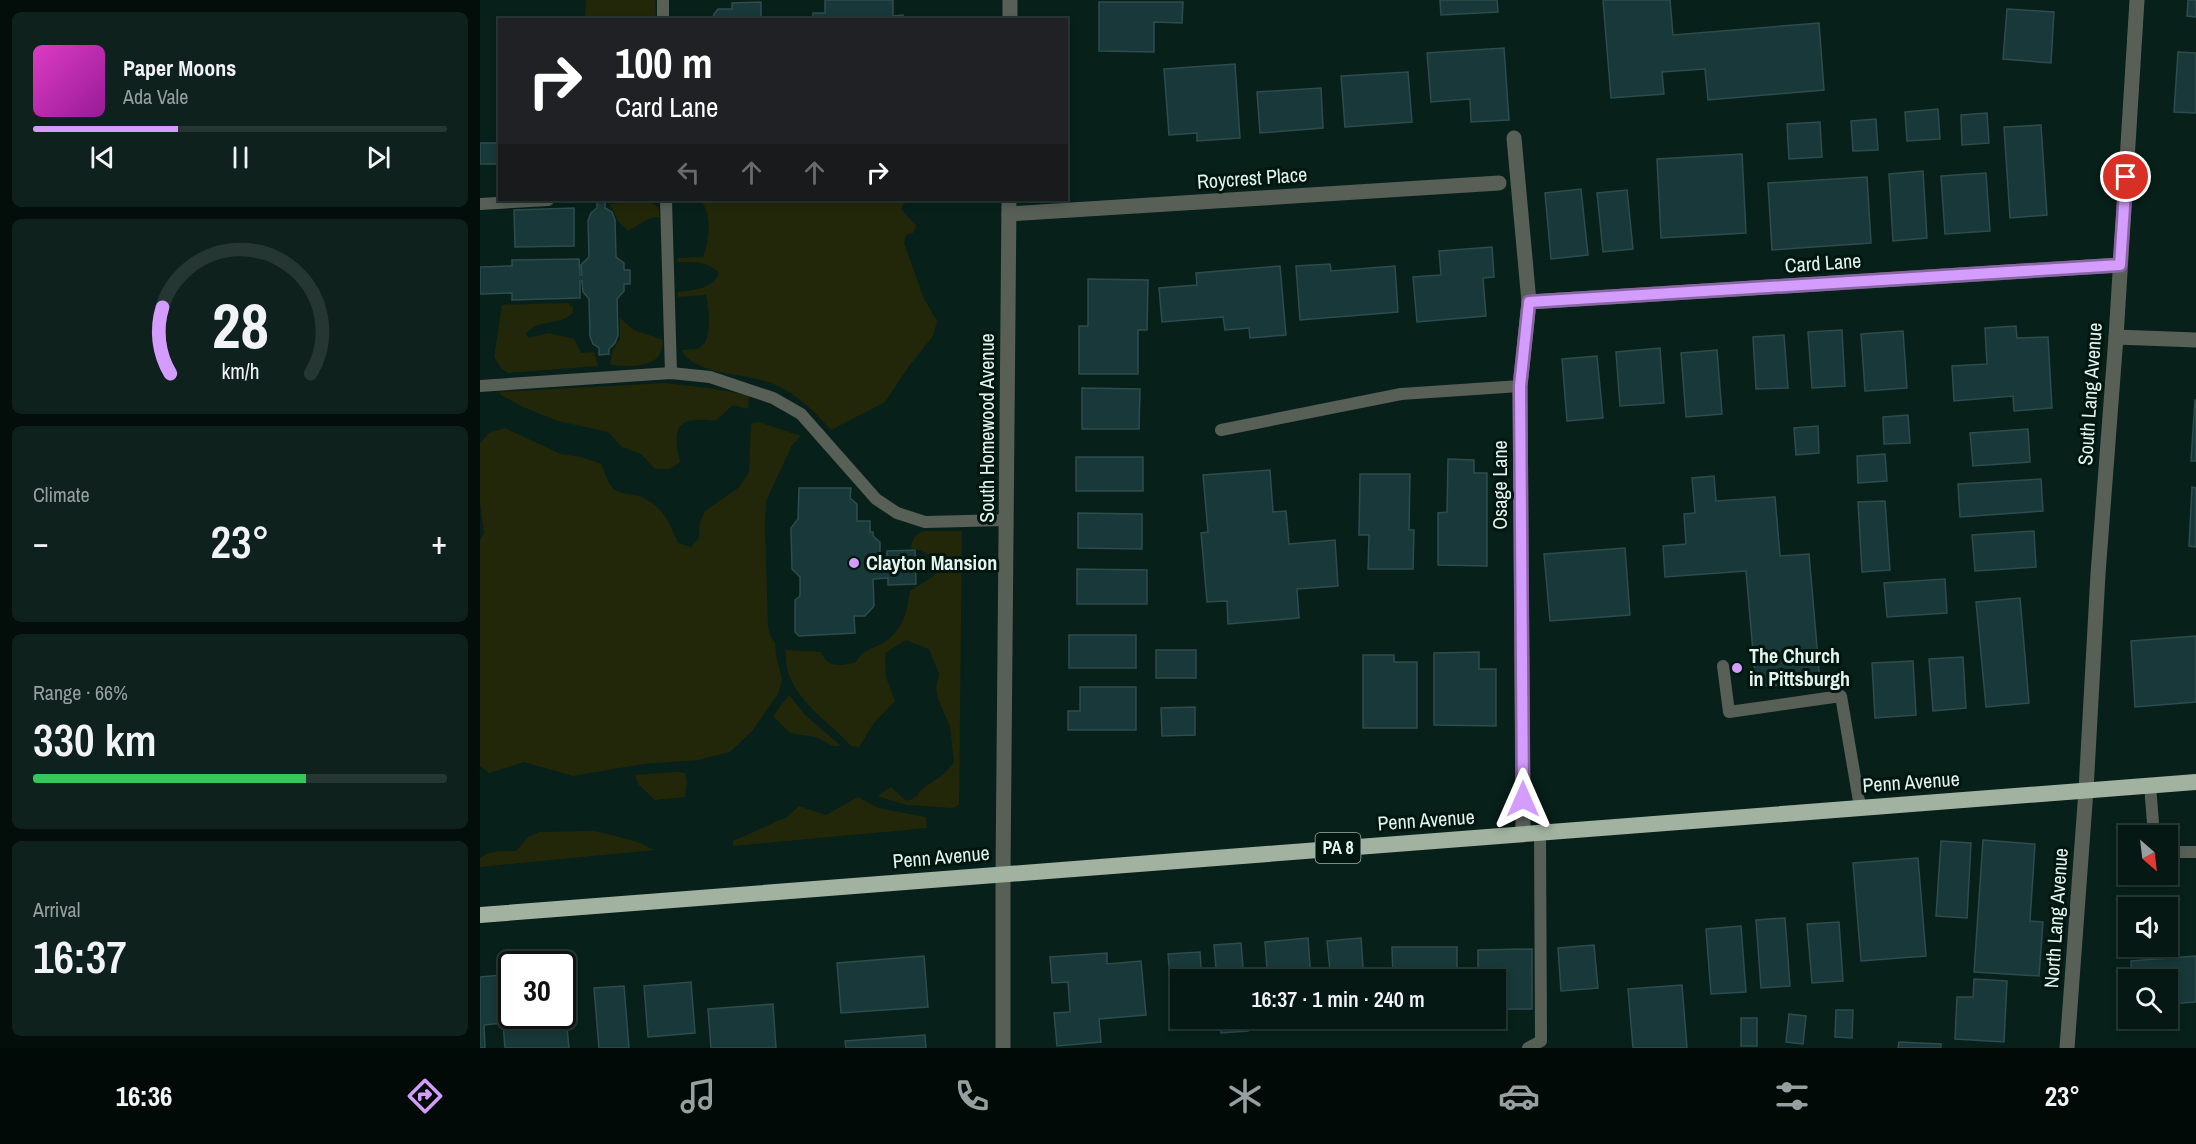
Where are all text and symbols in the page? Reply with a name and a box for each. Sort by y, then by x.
text: 100 m [615,35,713,91]
icon: right [516,42,594,120]
text: Paper Moons [123,53,236,83]
text: Ada Vale [123,83,188,110]
text: Card Lane [615,89,718,125]
icon: previous [86,141,119,174]
icon: pause [224,141,257,174]
icon: next [362,141,395,174]
pin [2100,151,2151,202]
icon: left [672,156,705,189]
icon: ahead [735,156,768,189]
icon: ahead [798,156,831,189]
icon: right [861,156,894,189]
street label: Roycrest Place [1196,160,1308,195]
icon: arrive [2109,160,2142,193]
street label: Card Lane [1784,246,1862,279]
text: 28 [212,283,268,367]
street label: South Lang Avenue [2071,322,2108,466]
street label: South Homewood Avenue [973,333,1000,523]
text: km/h [221,357,259,386]
street label: Osage Lane [1486,440,1513,530]
text: Climate [33,481,90,508]
text: 23° [210,511,270,572]
text: − [33,520,49,564]
text: + [431,520,447,564]
place label: Clayton Mansion [866,549,997,576]
marker: Clayton Mansion [847,556,861,570]
place label: The Church in Pittsburgh [1749,642,1850,692]
marker: The Church in Pittsburgh [1730,661,1744,675]
text: Range · 66% [33,679,128,706]
text: 330 km [33,709,157,770]
street label: Penn Avenue [1861,765,1960,798]
position arrow [1491,767,1555,831]
street label: Penn Avenue [1376,803,1475,836]
north arrow [2118,825,2178,885]
map controls [2118,825,2178,1029]
road number: PA 8 [1316,833,1360,863]
street label: Penn Avenue [891,839,991,874]
street label: North Lang Avenue [2037,847,2074,989]
text: Arrival [33,896,80,923]
button: sound [2118,897,2178,957]
text: 16:37 [33,926,127,987]
speed limit sign: 30 [498,951,576,1029]
button: search [2118,969,2178,1029]
text: 16:37 · 1 min · 240 m [1251,984,1425,1014]
icon: directions [404,1075,446,1117]
icon: music [677,1075,719,1117]
icon: phone [951,1075,993,1117]
icon: climate [1224,1075,1266,1117]
icon: car [1498,1075,1540,1117]
icon: filters [1771,1075,1813,1117]
text: 16:36 [116,1078,172,1114]
text: 23° [2045,1078,2080,1114]

